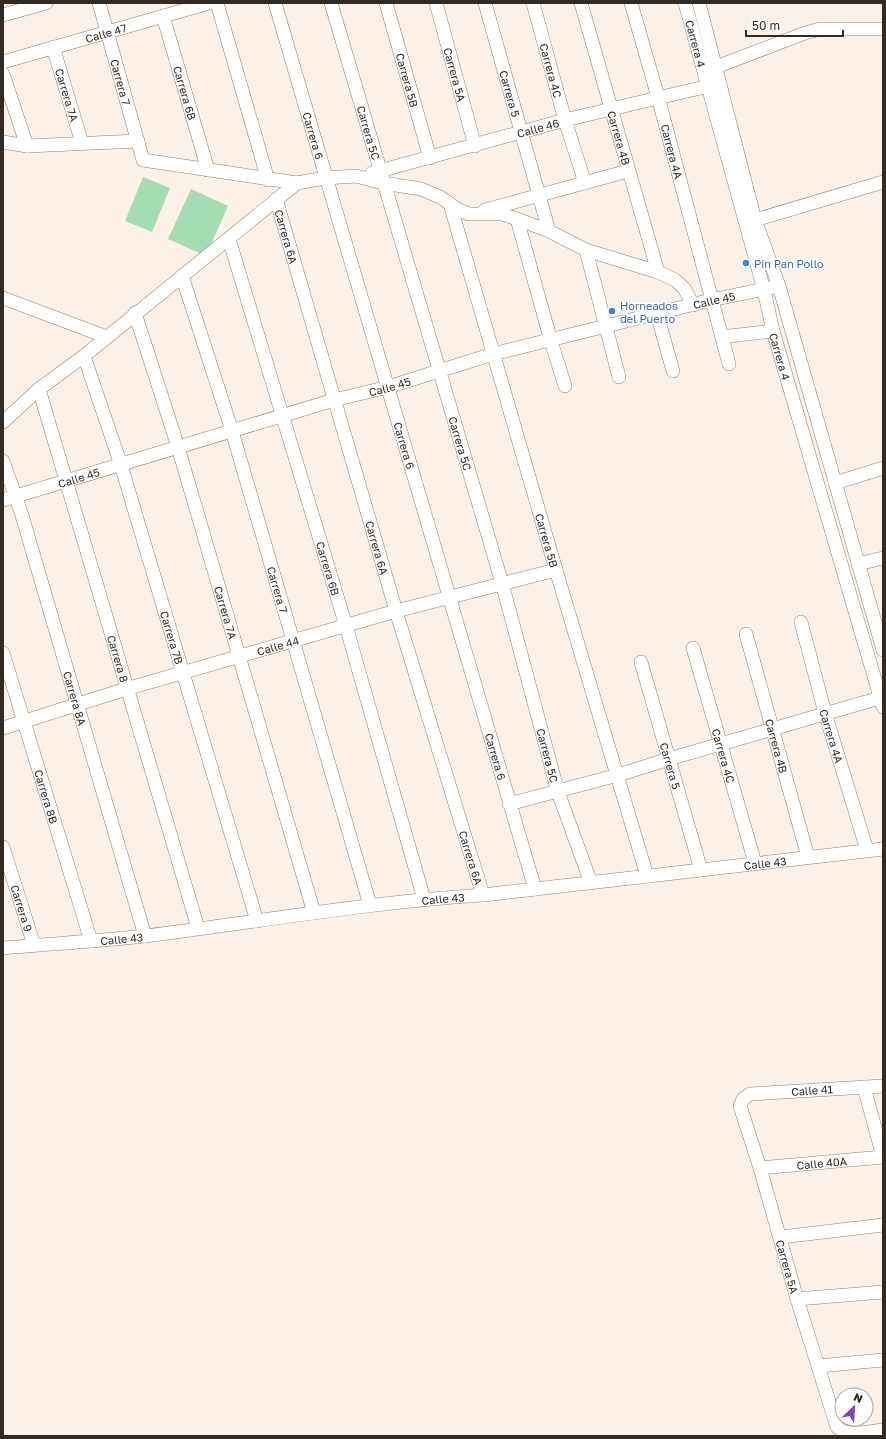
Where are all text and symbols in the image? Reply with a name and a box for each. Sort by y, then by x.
scale bar [746,12,843,38]
street label: Carrera 4 [683,18,709,69]
text: 50 m [752,18,780,33]
street label: Calle 47 [84,20,128,45]
street label: Carrera 4C [538,42,565,99]
street label: Carrera 5A [442,46,469,103]
street label: Carrera 5B [394,51,422,108]
street label: Carrera 7 [108,57,134,107]
street label: Carrera 6B [171,64,199,121]
street label: Carrera 7A [53,67,82,124]
street label: Carrera 5 [498,69,523,118]
street label: Carrera 5C [355,104,383,161]
street label: Carrera 4B [606,109,633,166]
street label: Carrera 6 [301,110,327,161]
street label: Calle 46 [515,115,561,139]
street label: Carrera 4A [659,123,686,181]
street label: Carrera 6A [273,208,301,266]
place label: Pin Pan Pollo [754,257,824,270]
marker: Pin Pan Pollo [741,258,751,268]
street label: Calle 45 [692,289,736,311]
place label: Horneados del Puerto [620,299,678,325]
marker: Horneados del Puerto [607,306,617,316]
street label: Carrera 4 [767,331,794,382]
street label: Calle 45 [367,374,412,398]
street label: Carrera 5C [447,415,475,472]
street label: Carrera 6 [392,420,418,471]
street label: Calle 45 [56,465,101,490]
street label: Carrera 5B [533,512,561,569]
street label: Carrera 6A [363,519,392,577]
street label: Carrera 6B [314,540,343,597]
street label: Carrera 7 [265,565,291,614]
street label: Carrera 7A [212,584,240,641]
street label: Carrera 7B [158,609,186,666]
street label: Carrera 8 [105,633,132,684]
street label: Calle 44 [255,633,301,657]
street label: Carrera 8A [61,670,90,727]
street label: Carrera 4A [818,707,847,765]
street label: Carrera 4B [763,717,791,774]
street label: Carrera 5C [535,727,562,784]
street label: Carrera 4C [710,727,738,784]
street label: Carrera 6 [483,731,509,782]
street label: Carrera 5 [658,741,684,791]
street label: Carrera 8B [32,768,61,825]
street label: Carrera 6A [457,829,486,887]
street label: Calle 43 [743,854,787,871]
street label: Carrera 9 [9,883,36,933]
street label: Calle 43 [421,890,465,906]
street label: Calle 43 [100,930,144,947]
street label: Calle 41 [791,1082,833,1098]
street label: Calle 40A [796,1154,848,1171]
street label: Carrera 5A [774,1238,802,1296]
north arrow [834,1387,874,1427]
text: N [852,1390,865,1405]

